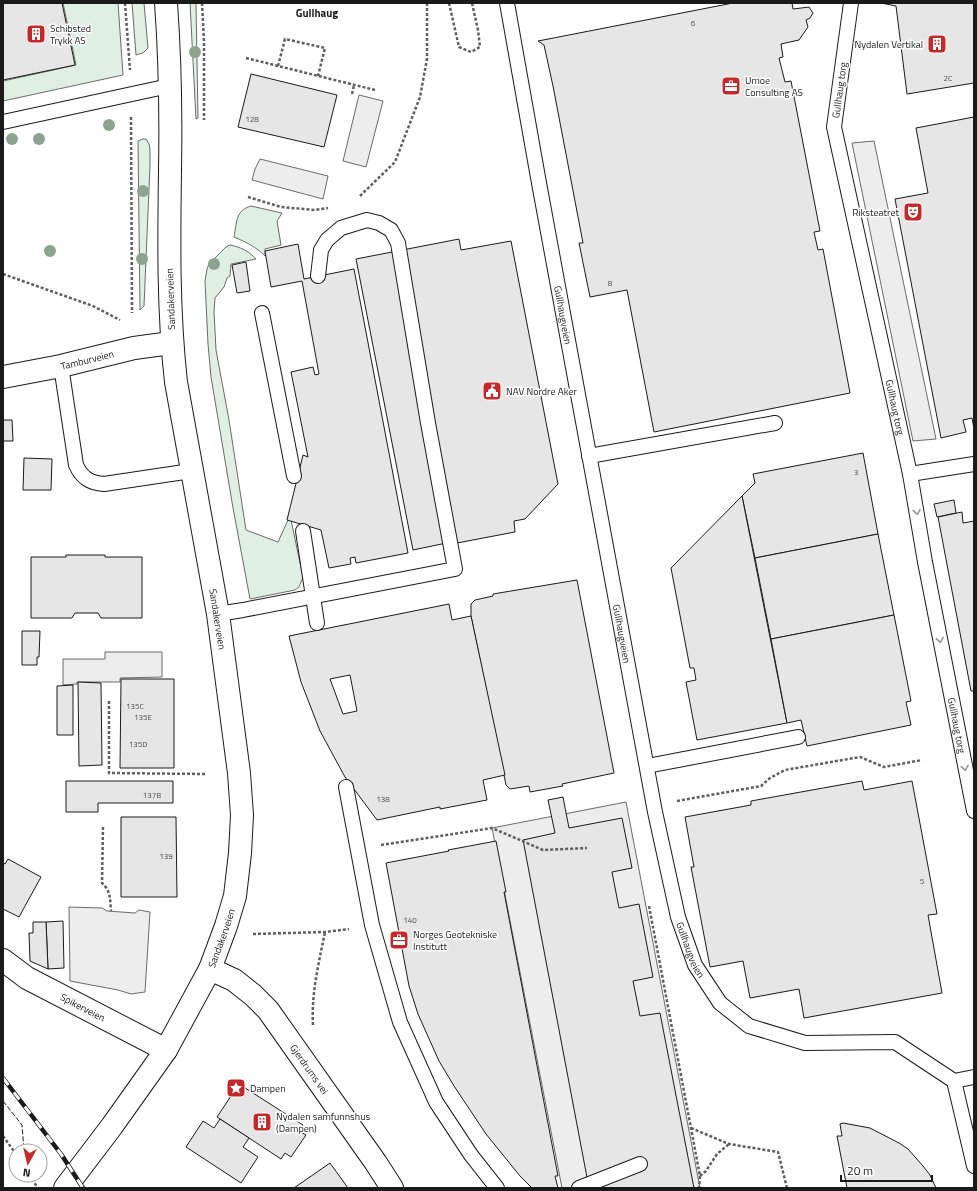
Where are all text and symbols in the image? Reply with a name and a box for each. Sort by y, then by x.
district label: Gullhaug [296,5,338,21]
house number: 6 [691,17,696,29]
place label: Schibsted Trykk AS [50,21,91,48]
building icon: Schibsted Trykk AS [25,23,47,45]
building icon: Nydalen Vertikal [926,33,948,55]
place label: Nydalen Vertikal [854,37,923,52]
street label: Gullhaug torg [828,61,851,119]
house number: 2C [944,72,953,84]
place label: Umoe Consulting AS [745,73,803,100]
office icon: Umoe Consulting AS [720,75,742,97]
house number: 128 [245,113,259,125]
theatre icon: Riksteatret [902,201,924,223]
place label: Riksteatret [852,205,899,220]
street label: Sandakerveien [162,268,179,330]
house number: 8 [608,277,613,289]
street label: Gullhaugveien [550,284,576,346]
street label: Tamburveien [59,346,115,374]
street label: Gullhaug torg [882,378,908,436]
public building icon: NAV Nordre Aker [481,380,503,402]
place label: NAV Nordre Aker [506,384,577,399]
house number: 3 [854,466,858,478]
one-way arrow [912,509,921,516]
street label: Sandakerveien [205,587,230,651]
street label: Gullhaugveien [609,603,634,664]
one-way arrow [936,637,944,643]
street label: Gullhaug torg [944,696,969,754]
house number: 135C [126,700,145,712]
house number: 135E [134,711,153,723]
house number: 135D [129,738,147,750]
one-way arrow [961,765,969,771]
house number: 137B [143,789,161,801]
house number: 138 [376,793,390,805]
house number: 139 [159,850,173,862]
house number: 5 [920,875,925,887]
street label: Sandakerveien [204,907,239,970]
house number: 140 [403,914,417,926]
street label: Gullhaugveien [672,920,708,981]
place label: Norges Geotekniske Institutt [413,927,497,954]
office icon: Norges Geotekniske Institutt [388,929,410,951]
street label: Spikerveien [58,990,108,1025]
street label: Gjerdrums vei [286,1041,332,1097]
place icon: Dampen [225,1077,247,1099]
place label: Dampen [250,1081,286,1096]
place label: Nydalen samfunnshus (Dampen) [276,1109,370,1136]
building icon: Nydalen samfunnshus (Dampen) [251,1111,273,1133]
north arrow [8,1143,48,1183]
scale bar [841,1157,932,1183]
text: 20 m [847,1161,873,1180]
text: N [22,1164,31,1181]

